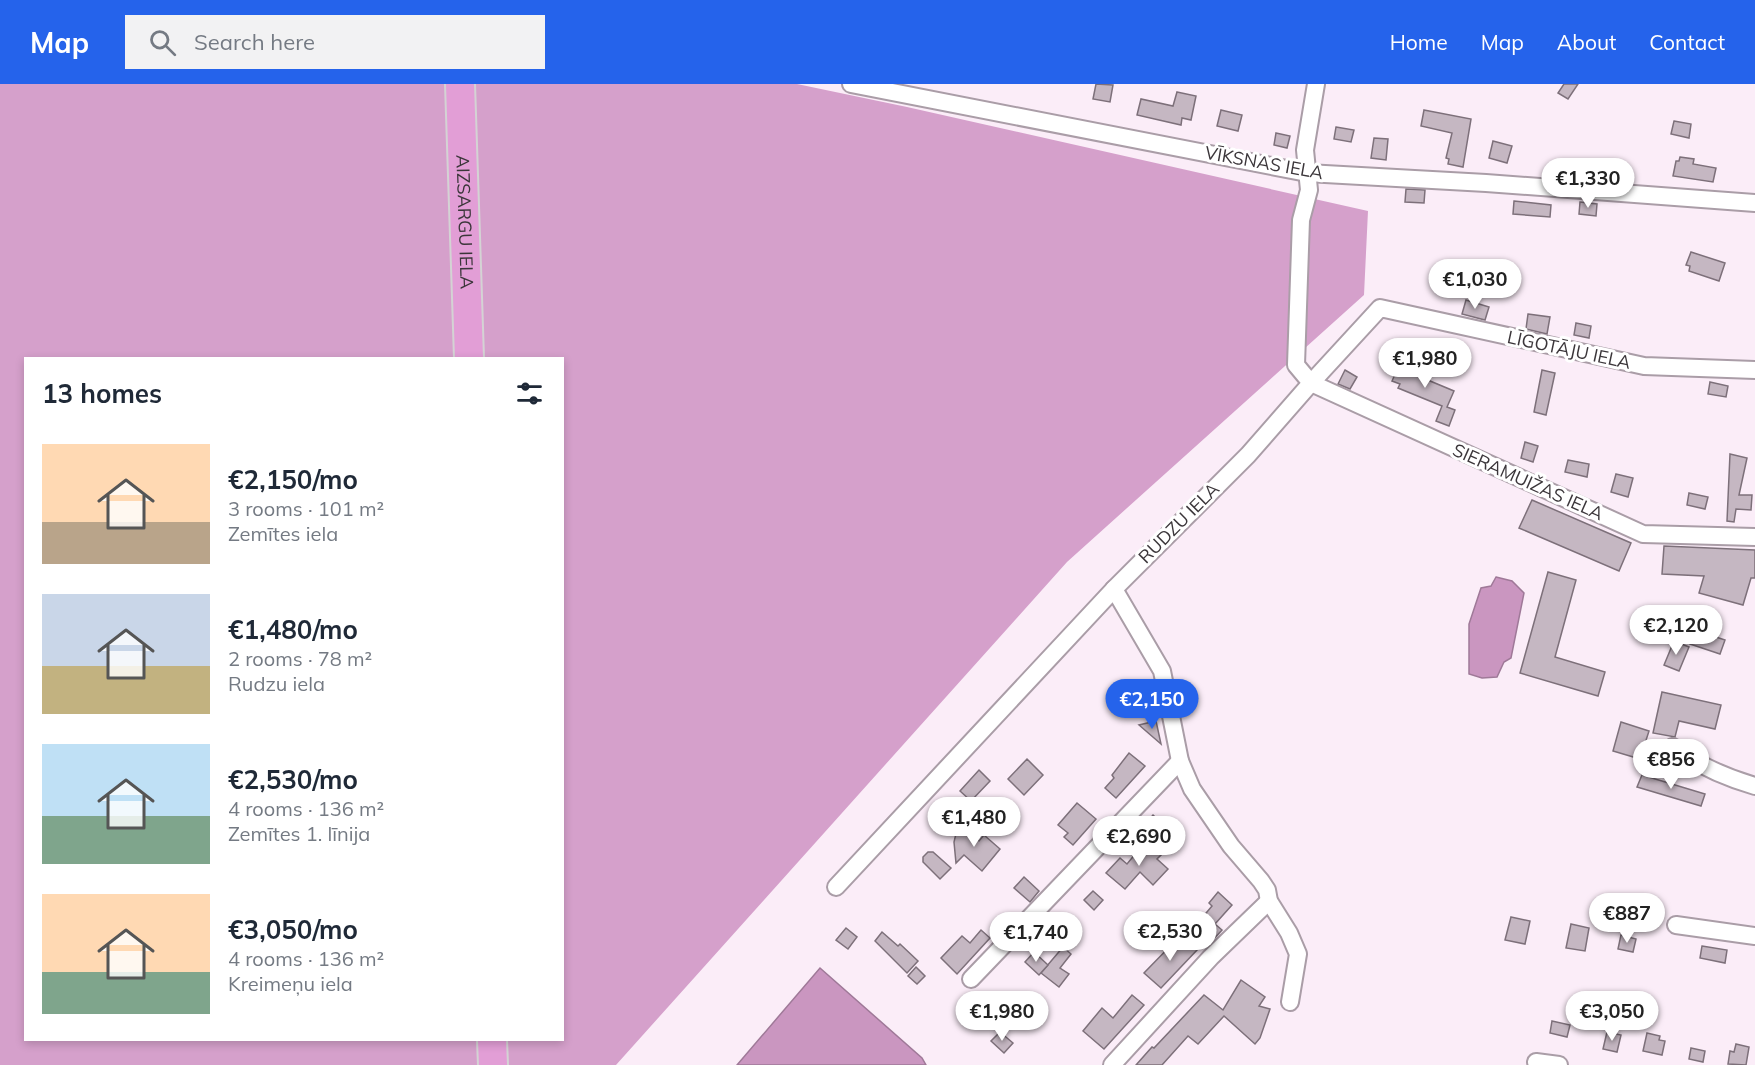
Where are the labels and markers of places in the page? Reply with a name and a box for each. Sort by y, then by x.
pin: €1,330 [1539,158,1637,209]
pin: €1,030 [1426,259,1524,310]
pin: €1,980 [1376,338,1474,389]
pin: €2,120 [1627,605,1725,656]
pin: €2,150 [1103,679,1201,730]
pin: €856 [1635,739,1707,790]
pin: €1,480 [925,797,1023,848]
pin: €2,690 [1090,816,1188,867]
pin: €887 [1591,893,1663,944]
pin: €2,530 [1121,911,1219,962]
pin: €1,740 [987,912,1085,963]
pin: €1,980 [953,991,1051,1042]
pin: €3,050 [1563,991,1661,1042]

